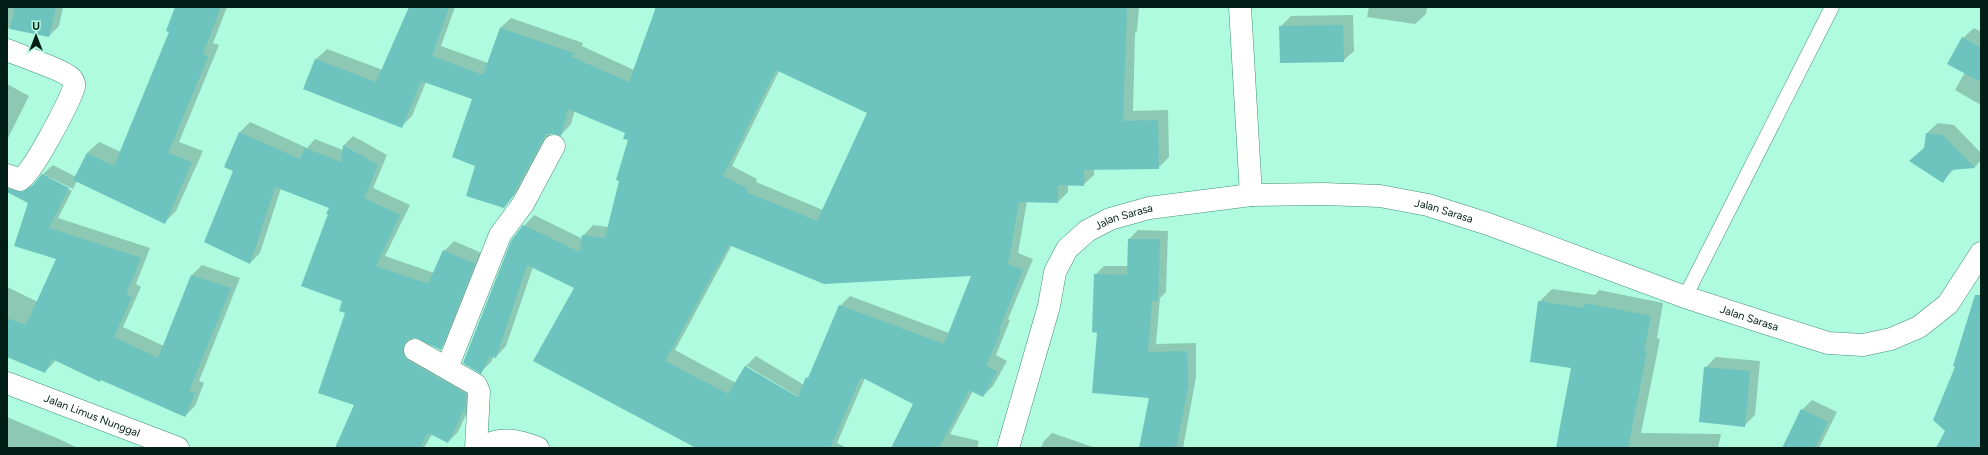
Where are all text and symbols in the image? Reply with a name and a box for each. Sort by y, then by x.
north arrow [16,16,56,56]
text: U [32,20,40,33]
street label: Jalan Sarasa [1413,196,1475,225]
street label: Jalan Sarasa [1092,201,1154,232]
street label: Jalan Sarasa [1718,302,1780,333]
street label: Jalan Limus Nunggal [42,391,142,439]

